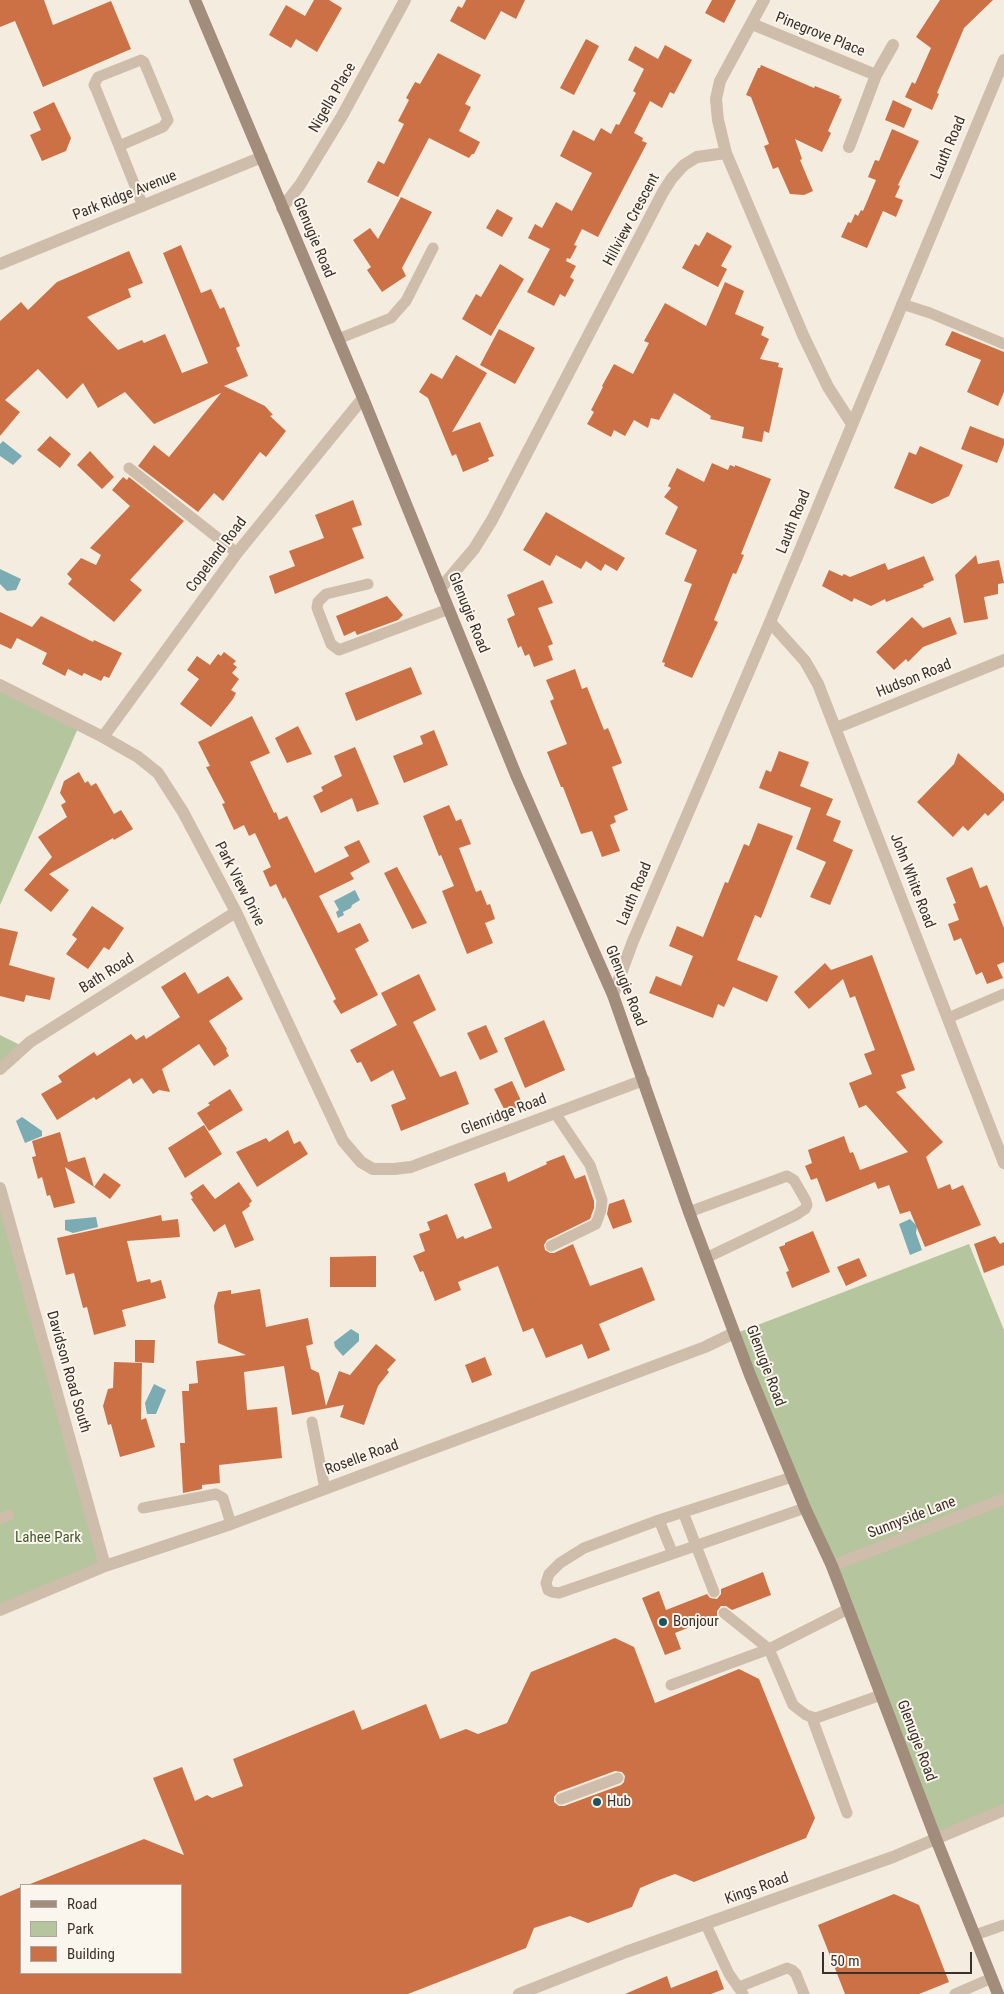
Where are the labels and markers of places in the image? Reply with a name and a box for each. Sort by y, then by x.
place label: Bonjour [673,1613,719,1631]
marker: Bonjour [657,1616,669,1628]
place label: Hub [607,1793,631,1811]
marker: Hub [591,1796,603,1808]

